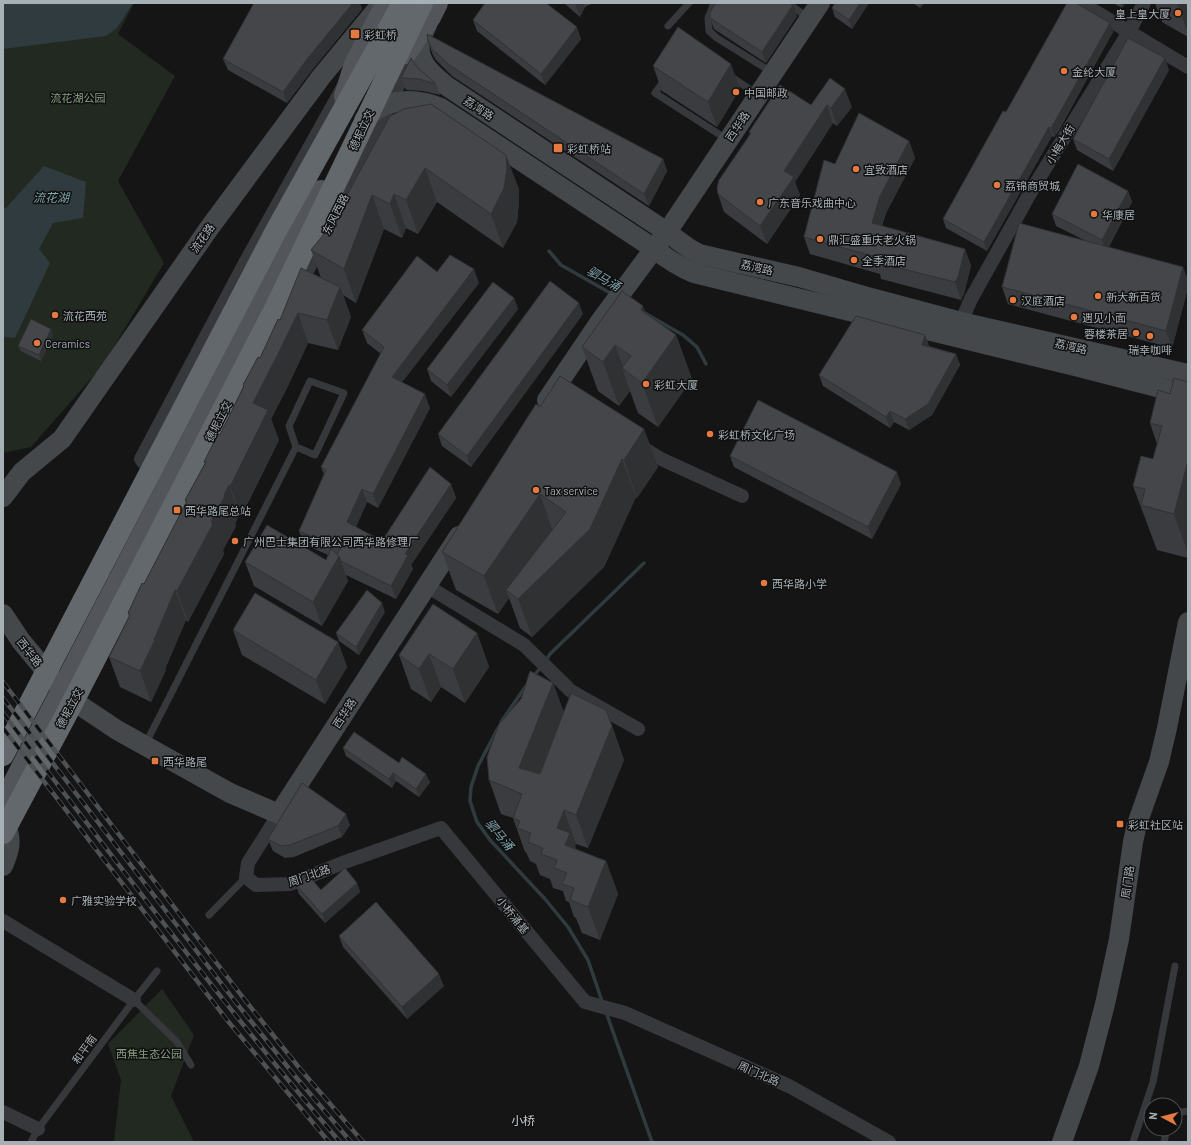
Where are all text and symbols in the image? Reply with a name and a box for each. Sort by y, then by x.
place label: 皇上皇大厦 [1115,7,1170,20]
marker: 皇上皇大厦 [1173,8,1183,18]
marker: 彩虹桥 [349,28,361,40]
place label: 彩虹桥 [364,28,397,41]
place label: 金纶大厦 [1072,65,1116,78]
marker: 金纶大厦 [1059,66,1069,76]
place label: 中国邮政 [744,86,788,99]
marker: 中国邮政 [731,87,741,97]
park label: 流花湖公园 [51,91,106,104]
street label: 荔湾路 [462,94,496,122]
street label: 德坭立交 [346,107,376,153]
street label: 西华路 [722,109,752,143]
street label: 小梅大街 [1043,122,1077,166]
marker: 彩虹桥站 [552,142,564,154]
place label: 彩虹桥站 [567,142,611,155]
place label: 宜致酒店 [864,163,908,176]
marker: 宜致酒店 [851,164,861,174]
place label: 荔锦商贸城 [1005,179,1060,192]
marker: 荔锦商贸城 [992,180,1002,190]
water label: 流花湖 [33,190,71,204]
street label: 东风西路 [319,191,351,237]
place label: 广东音乐戏曲中心 [768,196,856,209]
marker: 广东音乐戏曲中心 [755,197,765,207]
place label: 华康居 [1102,208,1135,221]
marker: 华康居 [1089,209,1099,219]
street label: 流花路 [187,221,217,255]
place label: 鼎汇盛重庆老火锅 [828,233,916,246]
marker: 鼎汇盛重庆老火锅 [815,234,825,244]
place label: 全季酒店 [862,254,906,267]
marker: 全季酒店 [849,255,859,265]
street label: 荔湾路 [739,257,775,277]
water label: 驷马涌 [585,263,625,294]
place label: 新大新百货 [1106,290,1161,303]
marker: 新大新百货 [1093,291,1103,301]
place label: 汉庭酒店 [1021,294,1065,307]
marker: 汉庭酒店 [1008,295,1018,305]
place label: 流花西苑 [63,309,107,322]
marker: 流花西苑 [50,310,60,320]
place label: 遇见小面 [1082,311,1126,324]
marker: 遇见小面 [1069,312,1079,322]
place label: 蓉楼茶居 [1084,327,1128,340]
marker: 蓉楼茶居 [1131,328,1141,338]
marker: 瑞幸咖啡 [1145,331,1155,341]
street label: 荔湾路 [1053,336,1089,356]
place label: Ceramics [45,337,90,350]
marker: Ceramics [32,338,42,348]
place label: 瑞幸咖啡 [1128,343,1172,356]
place label: 彩虹大厦 [654,378,698,391]
marker: 彩虹大厦 [641,379,651,389]
street label: 德坭立交 [202,398,234,444]
place label: 彩虹桥文化广场 [718,428,795,441]
marker: 彩虹桥文化广场 [705,429,715,439]
place label: Tax service [544,484,598,497]
marker: Tax service [531,485,541,495]
place label: 西华路尾总站 [185,504,251,517]
marker: 西华路尾总站 [172,505,182,515]
place label: 广州巴士集团有限公司西华路修理厂 [243,535,419,548]
marker: 广州巴士集团有限公司西华路修理厂 [230,536,240,546]
place label: 西华路小学 [772,577,827,590]
marker: 西华路小学 [759,578,769,588]
street label: 西华路 [15,635,45,669]
street label: 德坭立交 [53,686,85,730]
street label: 西华路 [330,696,358,730]
place label: 西华路尾 [163,755,207,768]
marker: 西华路尾 [150,756,160,766]
water label: 驷马涌 [483,816,518,854]
place label: 彩虹社区站 [1128,818,1183,831]
marker: 彩虹社区站 [1115,819,1125,829]
street label: 周门北路 [286,862,332,888]
street label: 周门路 [1118,865,1136,899]
place label: 广雅实验学校 [71,894,137,907]
street label: 小桥涌基 [494,894,532,936]
marker: 广雅实验学校 [58,895,68,905]
street label: 和平南 [69,1032,99,1066]
park label: 西焦生态公园 [116,1047,182,1060]
street label: 周门北路 [736,1058,782,1088]
north arrow [1143,1097,1183,1137]
text: N [1146,1111,1159,1120]
district label: 小桥 [511,1113,535,1127]

